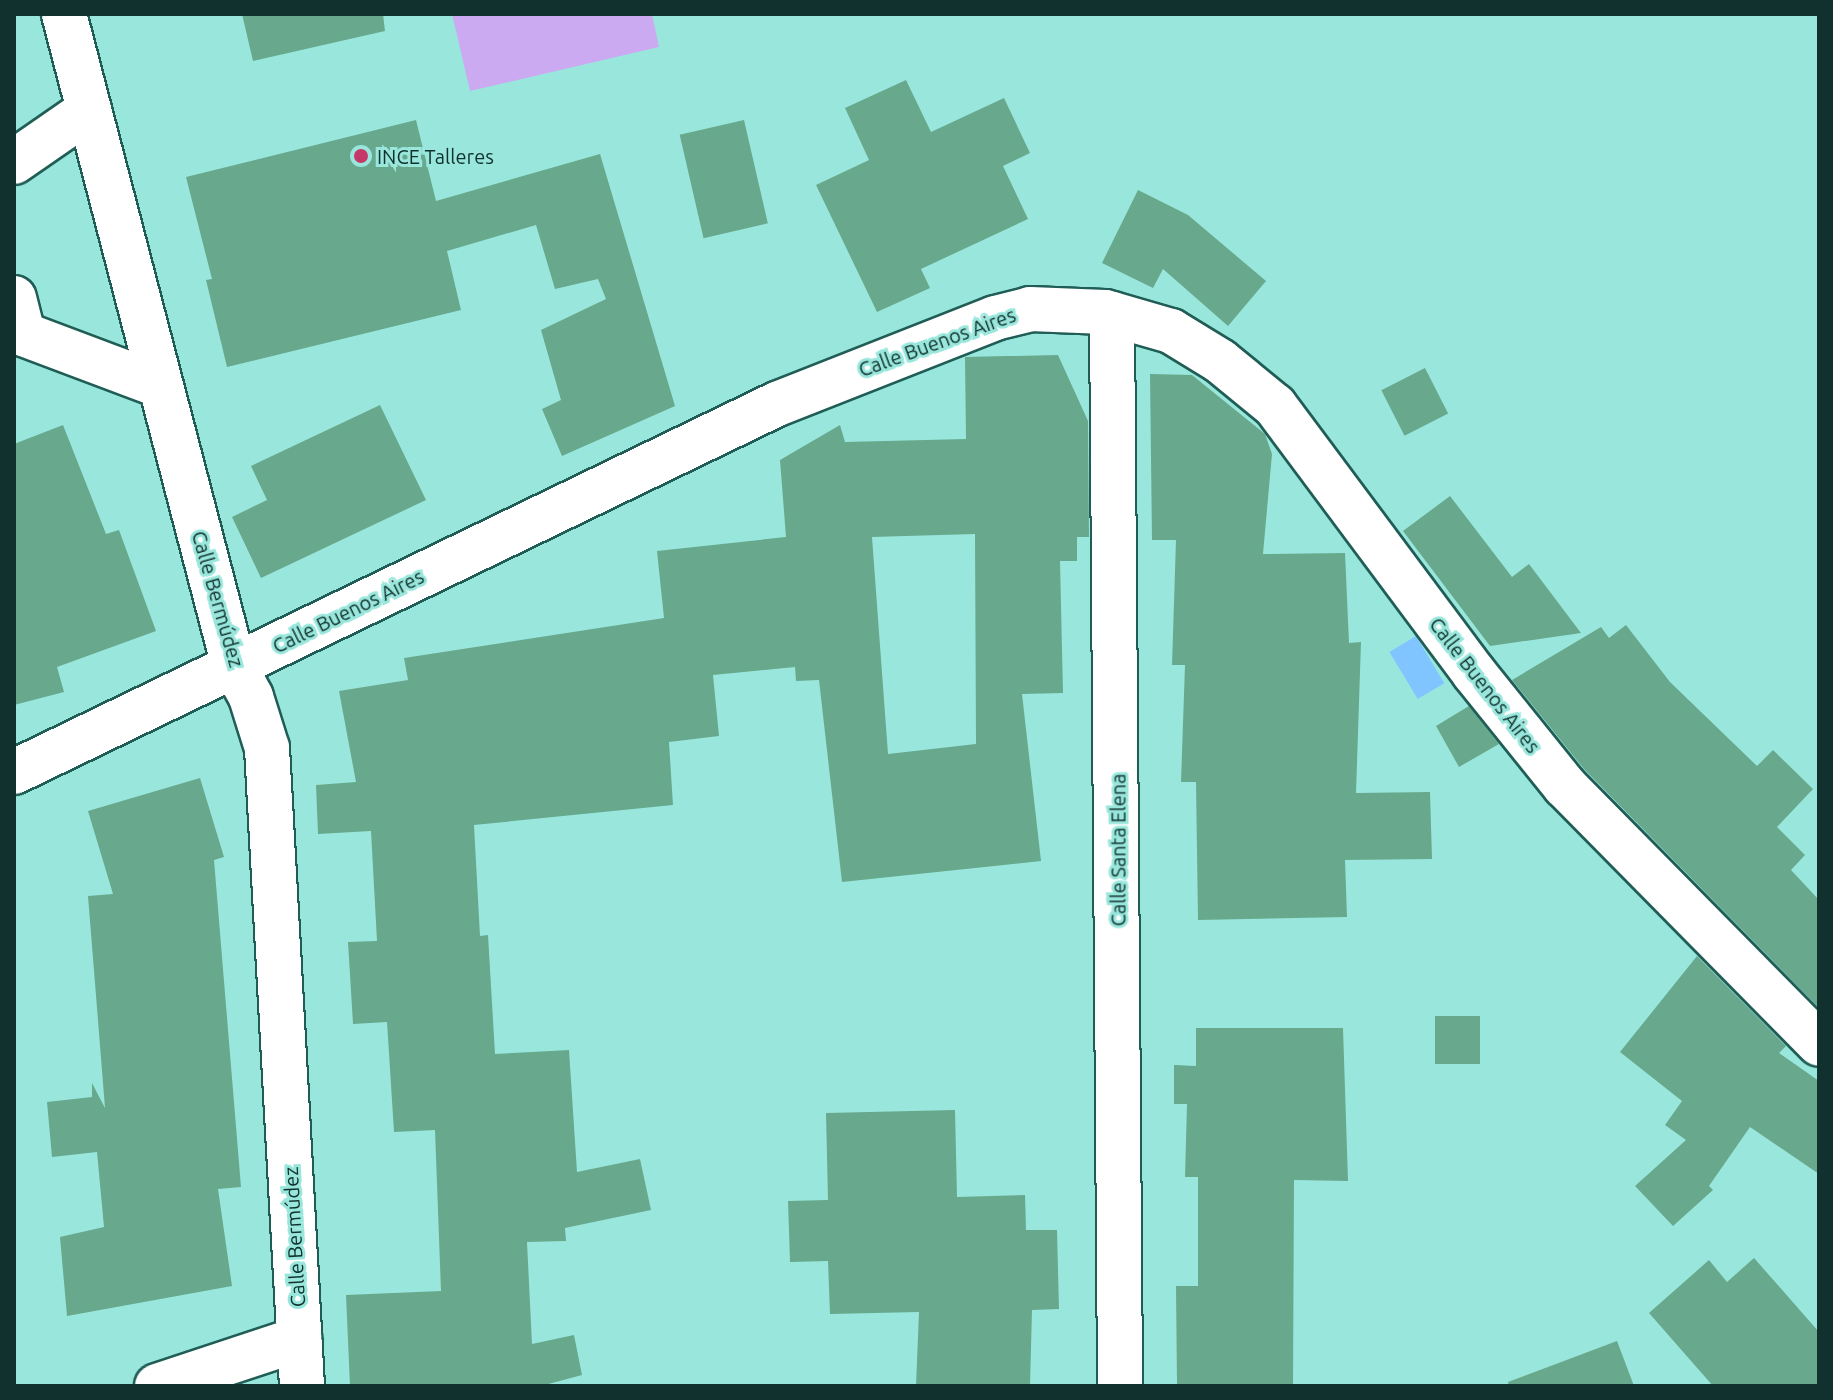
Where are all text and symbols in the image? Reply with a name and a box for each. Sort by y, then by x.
place label: INCE Talleres [377,144,494,168]
marker: INCE Talleres [352,147,370,165]
street label: Calle Buenos Aires [855,302,1019,382]
street label: Calle Bermúdez [187,528,249,670]
street label: Calle Buenos Aires [268,564,428,658]
street label: Calle Buenos Aires [1425,612,1545,758]
street label: Calle Santa Elena [1106,774,1130,926]
street label: Calle Bermúdez [278,1166,310,1308]

